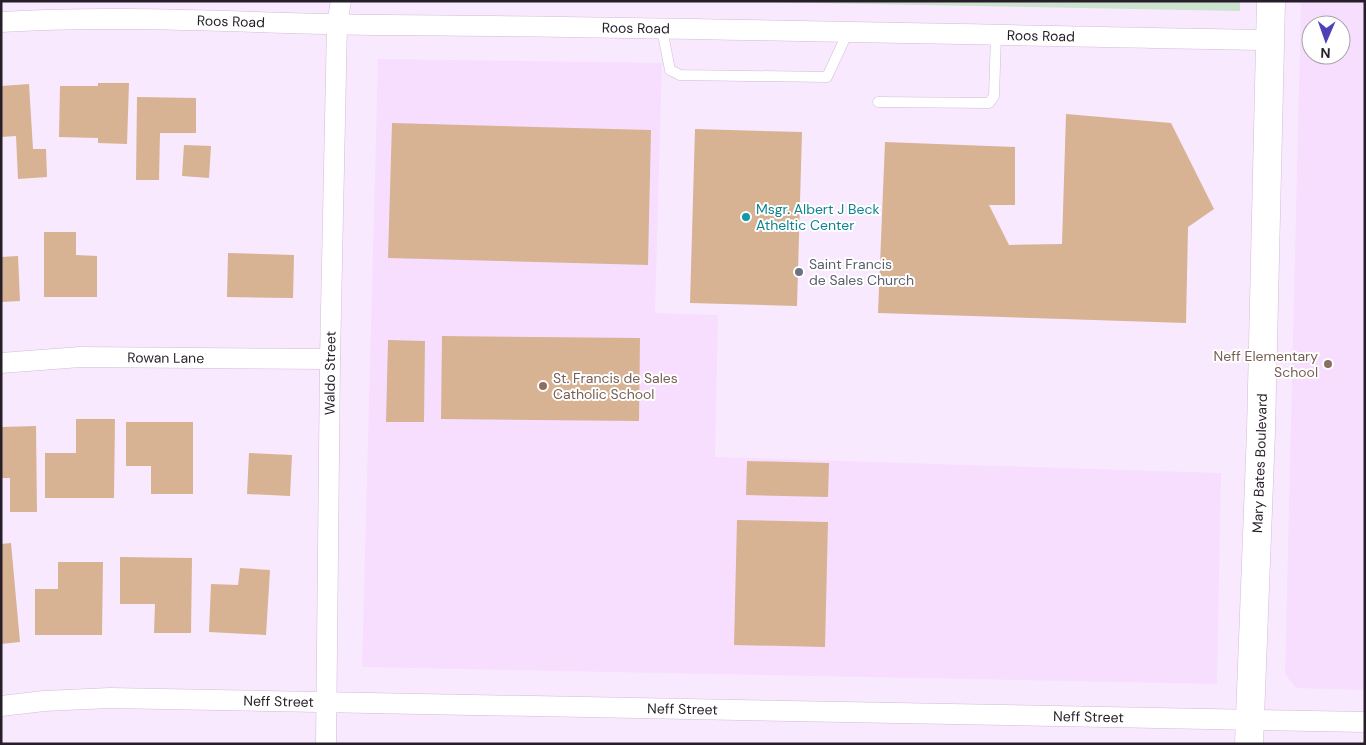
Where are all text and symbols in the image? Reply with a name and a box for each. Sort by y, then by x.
street label: Roos Road [197,11,265,31]
north arrow [1301,15,1351,65]
street label: Roos Road [602,18,670,38]
street label: Roos Road [1007,26,1075,45]
text: N [1320,44,1331,62]
place label: Msgr. Albert J Beck Atheltic Center [756,200,879,234]
marker: Msgr. Albert J Beck Atheltic Center [740,211,752,223]
place label: Saint Francis de Sales Church [809,255,914,289]
marker: Saint Francis de Sales Church [793,266,805,278]
street label: Waldo Street [320,331,340,415]
place label: Neff Elementary School [1214,347,1318,381]
street label: Rowan Lane [127,348,204,367]
marker: Neff Elementary School [1322,358,1334,370]
place label: St. Francis de Sales Catholic School [553,369,678,403]
marker: St. Francis de Sales Catholic School [537,380,549,392]
street label: Mary Bates Boulevard [1248,393,1271,533]
street label: Neff Street [243,692,314,711]
street label: Neff Street [647,699,718,719]
street label: Neff Street [1053,707,1124,726]

